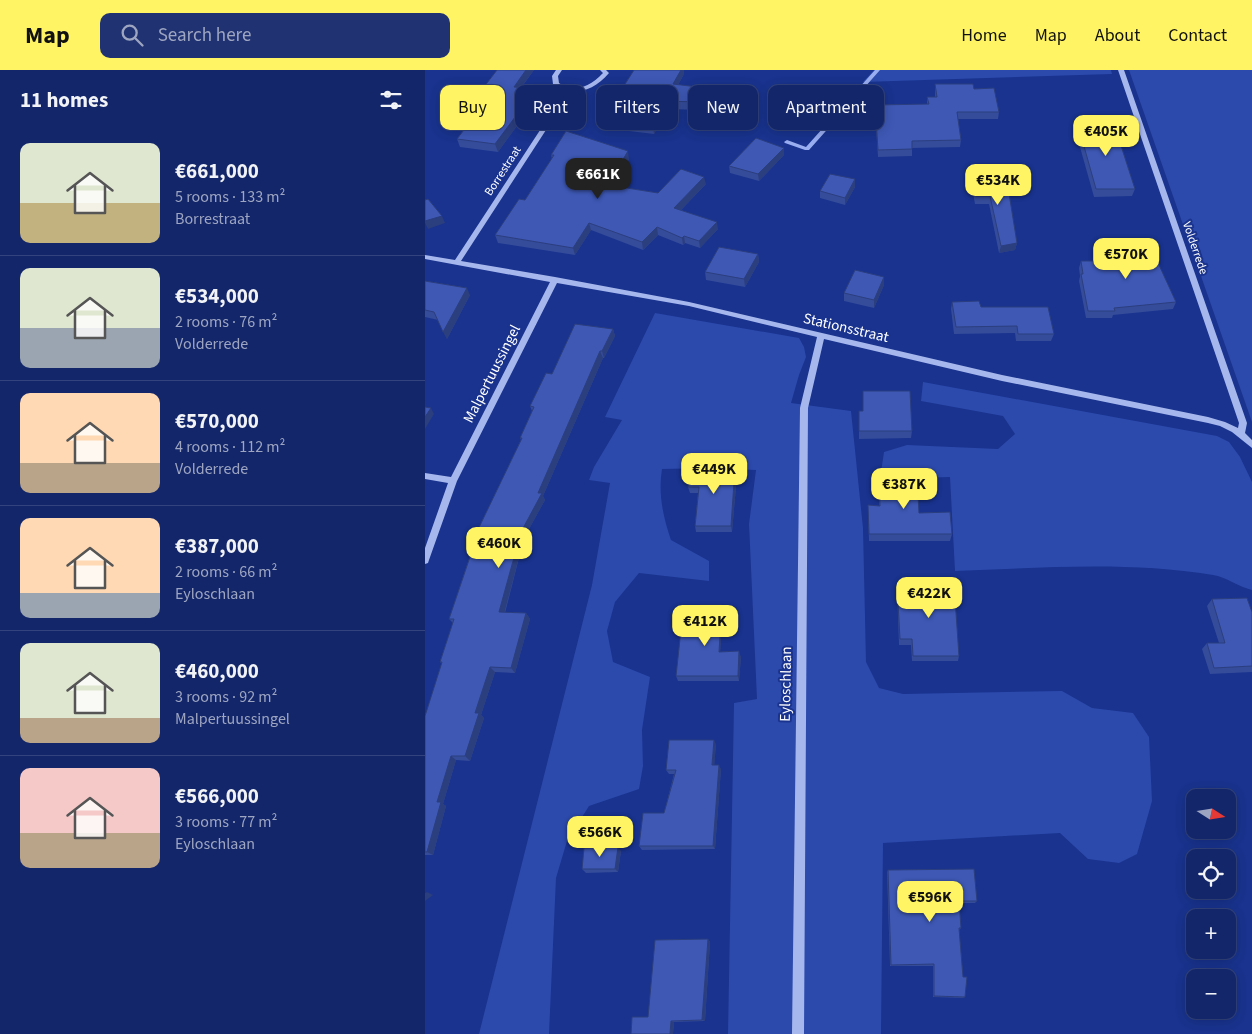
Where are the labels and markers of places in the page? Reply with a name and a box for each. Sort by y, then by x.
pin: €405K [1071,114,1141,157]
pin: €661K [563,158,633,200]
pin: €534K [963,164,1033,206]
pin: €570K [1091,238,1161,280]
pin: €449K [679,452,749,495]
pin: €387K [869,468,939,510]
pin: €460K [464,526,534,569]
pin: €422K [894,576,964,619]
pin: €412K [670,604,740,647]
pin: €566K [565,816,635,858]
pin: €596K [895,880,965,923]

